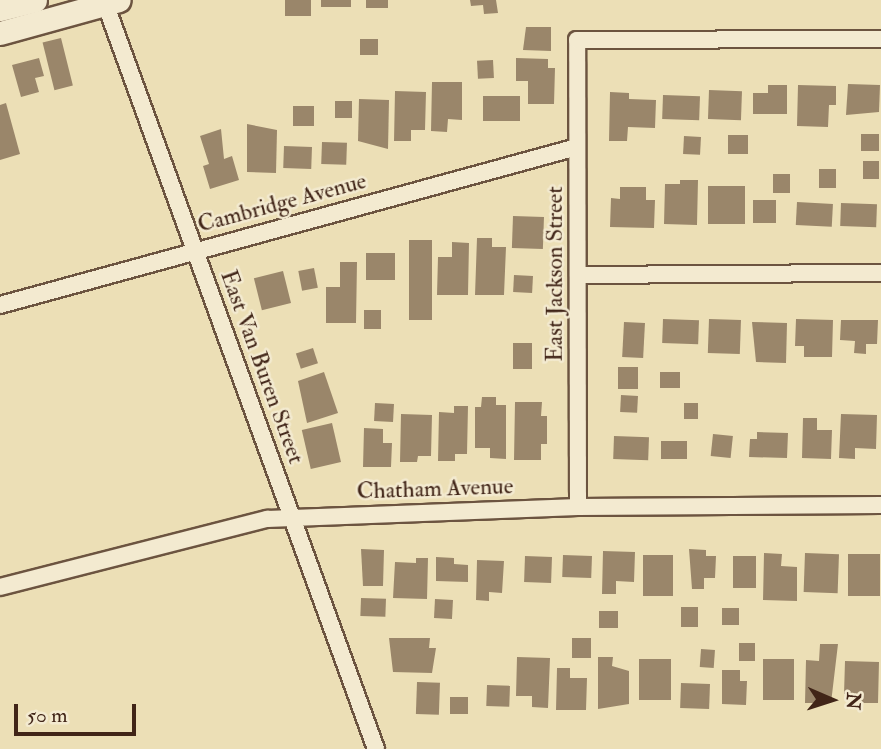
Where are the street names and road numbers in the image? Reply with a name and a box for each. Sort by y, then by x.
street label: Cambridge Avenue [195,167,369,239]
street label: East Jackson Street [541,186,569,362]
street label: East Van Buren Street [214,266,310,468]
street label: Chatham Avenue [356,472,514,506]

